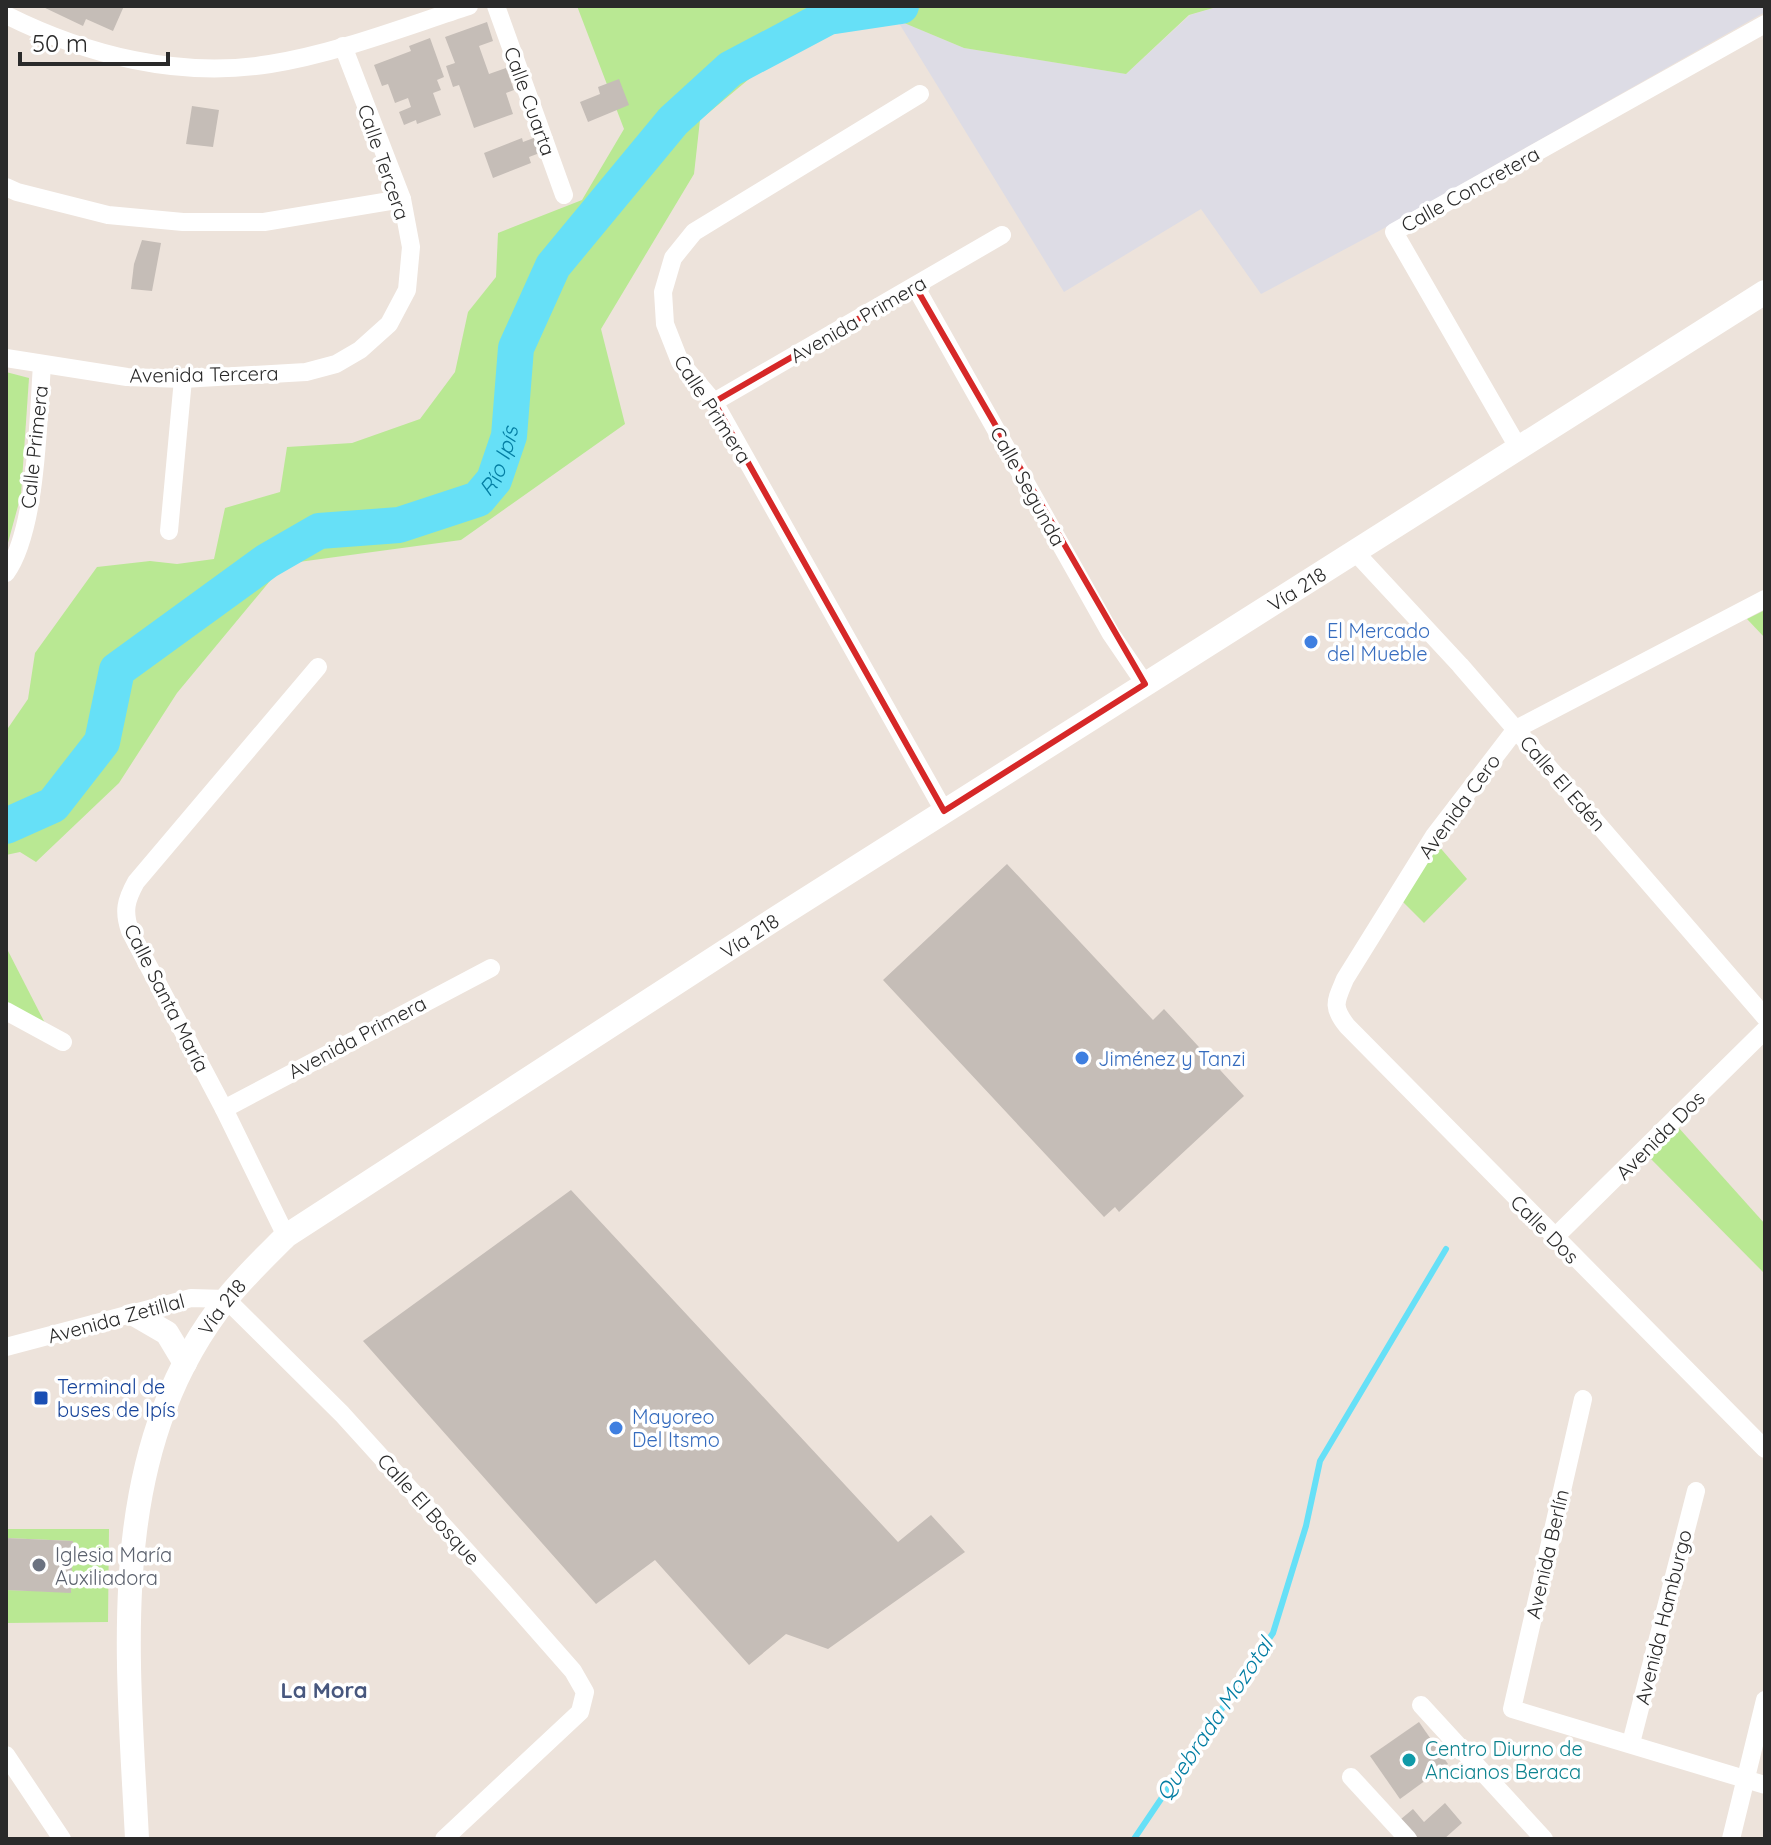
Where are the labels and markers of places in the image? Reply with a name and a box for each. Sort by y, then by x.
place label: El Mercado del Mueble [1327,618,1430,666]
marker: El Mercado del Mueble [1302,633,1320,651]
place label: Jiménez y Tanzi [1098,1046,1246,1071]
marker: Jiménez y Tanzi [1073,1049,1091,1067]
place label: Terminal de buses de Ipís [57,1374,176,1422]
marker: Terminal de buses de Ipís [32,1389,50,1407]
place label: Mayoreo Del Itsmo [632,1404,720,1452]
marker: Mayoreo Del Itsmo [607,1419,625,1437]
place label: Iglesia María Auxiliadora [55,1542,172,1590]
marker: Iglesia María Auxiliadora [30,1556,48,1574]
place label: Centro Diurno de Ancianos Beraca [1425,1736,1583,1784]
marker: Centro Diurno de Ancianos Beraca [1400,1751,1418,1769]

